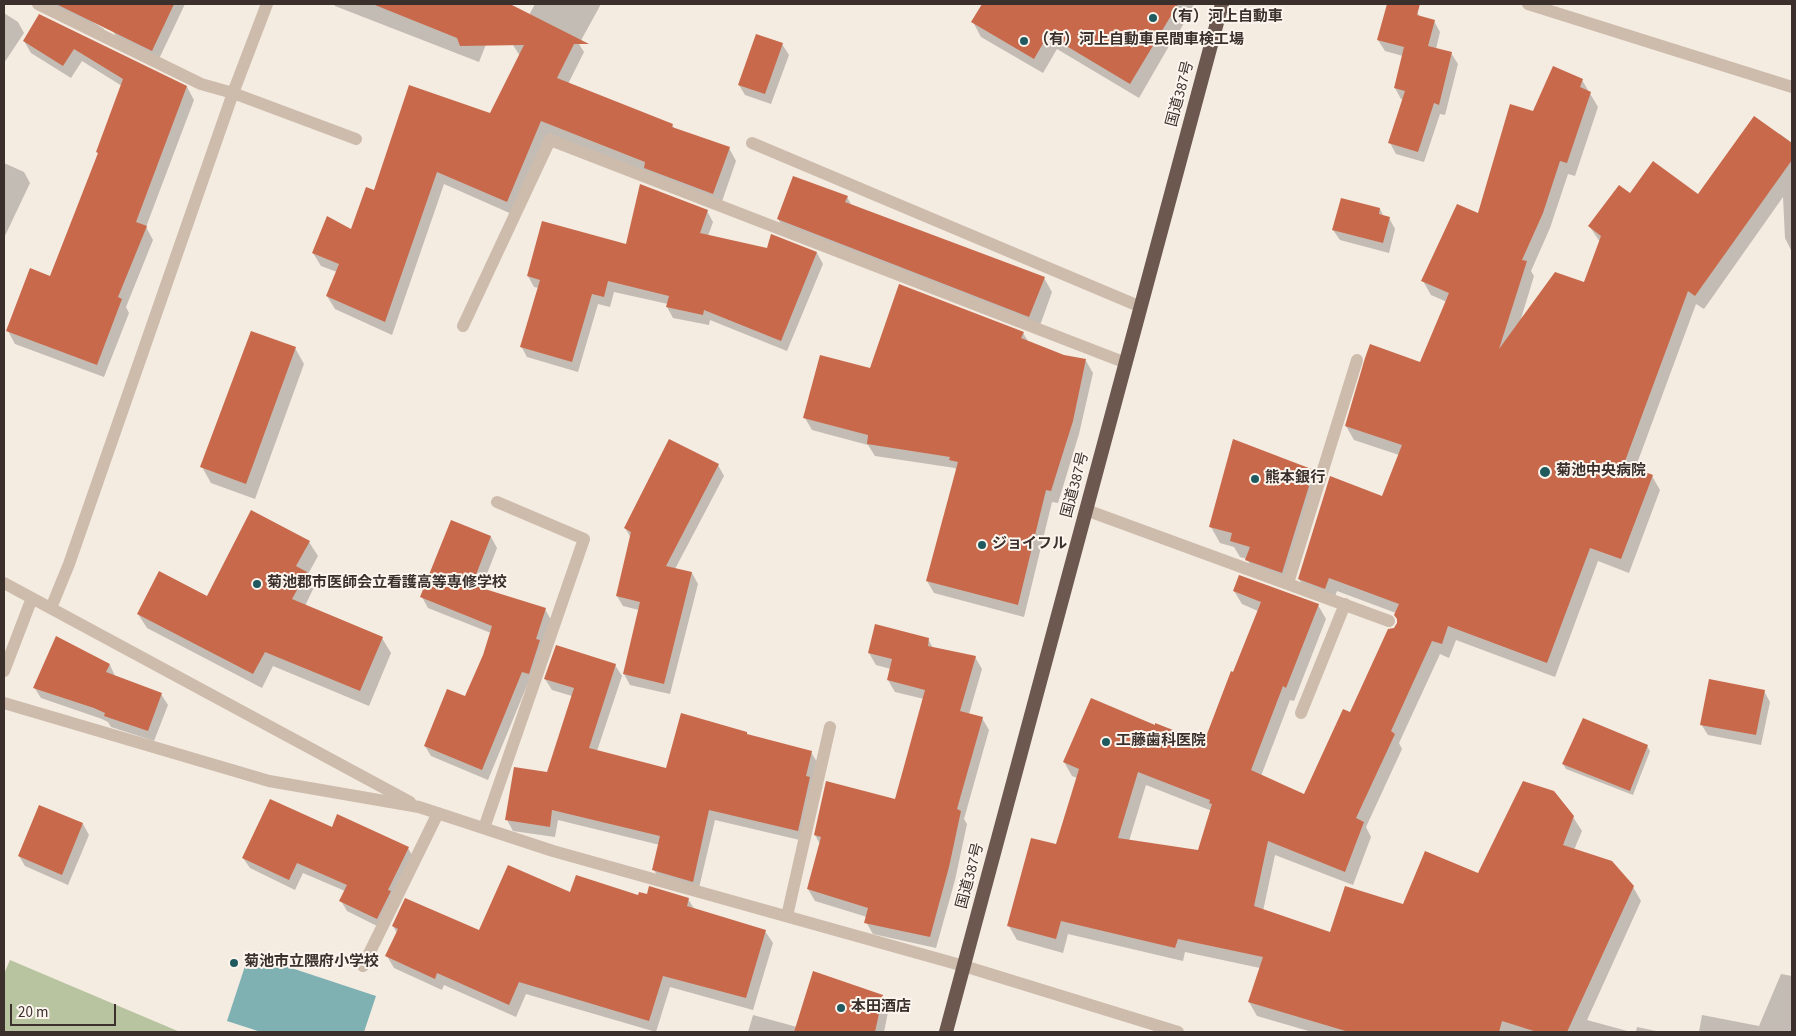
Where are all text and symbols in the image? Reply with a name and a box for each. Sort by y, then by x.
place label: （有）河上自動車 [1163,9,1283,27]
marker: （有）河上自動車 [1147,12,1159,24]
place label: （有）河上自動車民間車検工場 [1034,32,1244,50]
marker: （有）河上自動車民間車検工場 [1018,35,1030,47]
street label: 国道387号 [1164,59,1198,129]
street label: 国道387号 [1059,450,1093,520]
place label: 菊池中央病院 [1556,463,1646,481]
marker: 菊池中央病院 [1538,465,1552,479]
place label: 熊本銀行 [1265,470,1325,488]
marker: 熊本銀行 [1249,473,1261,485]
place label: ジョイフル [992,536,1067,554]
marker: ジョイフル [976,539,988,551]
place label: 菊池郡市医師会立看護高等専修学校 [267,575,507,593]
marker: 菊池郡市医師会立看護高等専修学校 [251,578,263,590]
place label: 工藤歯科医院 [1116,733,1206,751]
marker: 工藤歯科医院 [1100,736,1112,748]
street label: 国道387号 [954,841,988,911]
place label: 菊池市立隈府小学校 [244,954,379,972]
marker: 菊池市立隈府小学校 [228,957,240,969]
scale bar [12,994,119,1026]
place label: 本田酒店 [851,999,911,1017]
text: 20 m [18,1002,48,1023]
marker: 本田酒店 [835,1002,847,1014]

